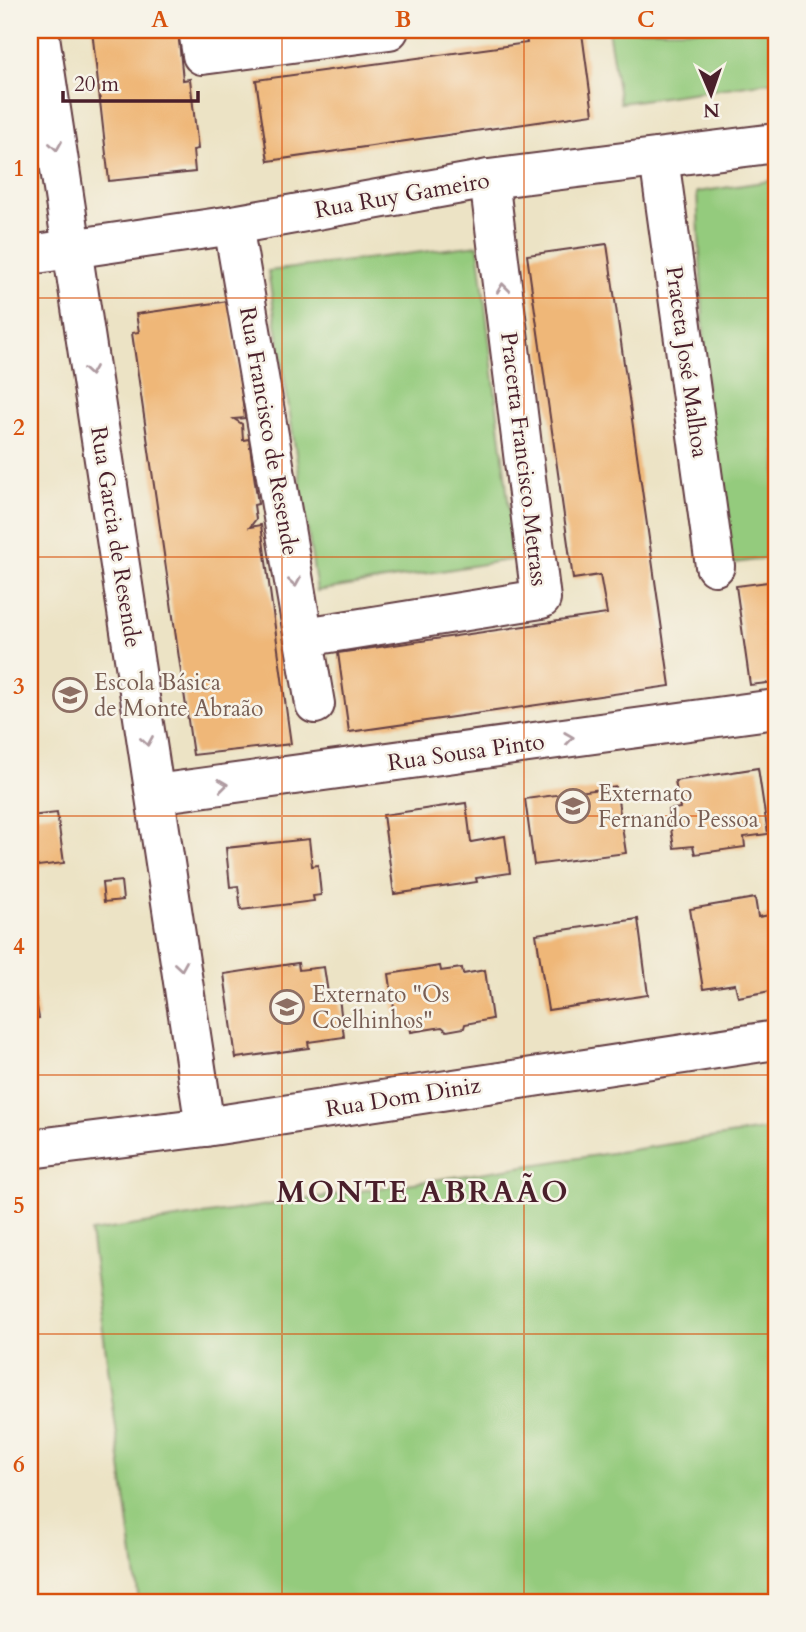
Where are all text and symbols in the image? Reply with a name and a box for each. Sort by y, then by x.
text: A [151,4,169,35]
text: B [395,4,411,35]
text: C [637,4,655,35]
scale bar [63,60,198,104]
north arrow [676,60,746,130]
text: 20 m [74,70,119,99]
text: N [702,97,720,123]
one-way arrow [48,140,63,152]
text: 1 [13,153,25,184]
street label: Rua Ruy Gameiro [312,164,492,226]
street label: Praceta José Malhoa [658,264,716,460]
one-way arrow [495,283,510,294]
street label: Rua Francisco de Resende [232,304,306,558]
street label: Pracerta Francisco Metrass [493,330,555,588]
one-way arrow [82,365,97,377]
text: 2 [13,412,25,443]
street label: Rua Garcia de Resende [83,424,149,650]
one-way arrow [287,576,302,588]
place label: Escola Básica de Monte Abraão [94,667,263,724]
text: 3 [13,671,25,702]
school or university icon: Escola Básica de Monte Abraão [51,676,89,714]
street label: Rua Sousa Pinto [386,726,546,778]
one-way arrow [564,730,575,745]
one-way arrow [139,735,154,747]
one-way arrow [217,777,228,792]
place label: Externato Fernando Pessoa [598,778,759,835]
school or university icon: Externato Fernando Pessoa [554,787,592,825]
text: 4 [13,931,25,962]
one-way arrow [173,960,188,972]
place label: Externato "Os Coelhinhos" [312,979,450,1036]
school or university icon: Externato "Os Coelhinhos" [268,988,306,1026]
street label: Rua Dom Diniz [323,1069,483,1125]
district label: MONTE ABRAÃO [276,1172,570,1213]
text: 5 [13,1190,25,1221]
text: 6 [13,1449,25,1480]

